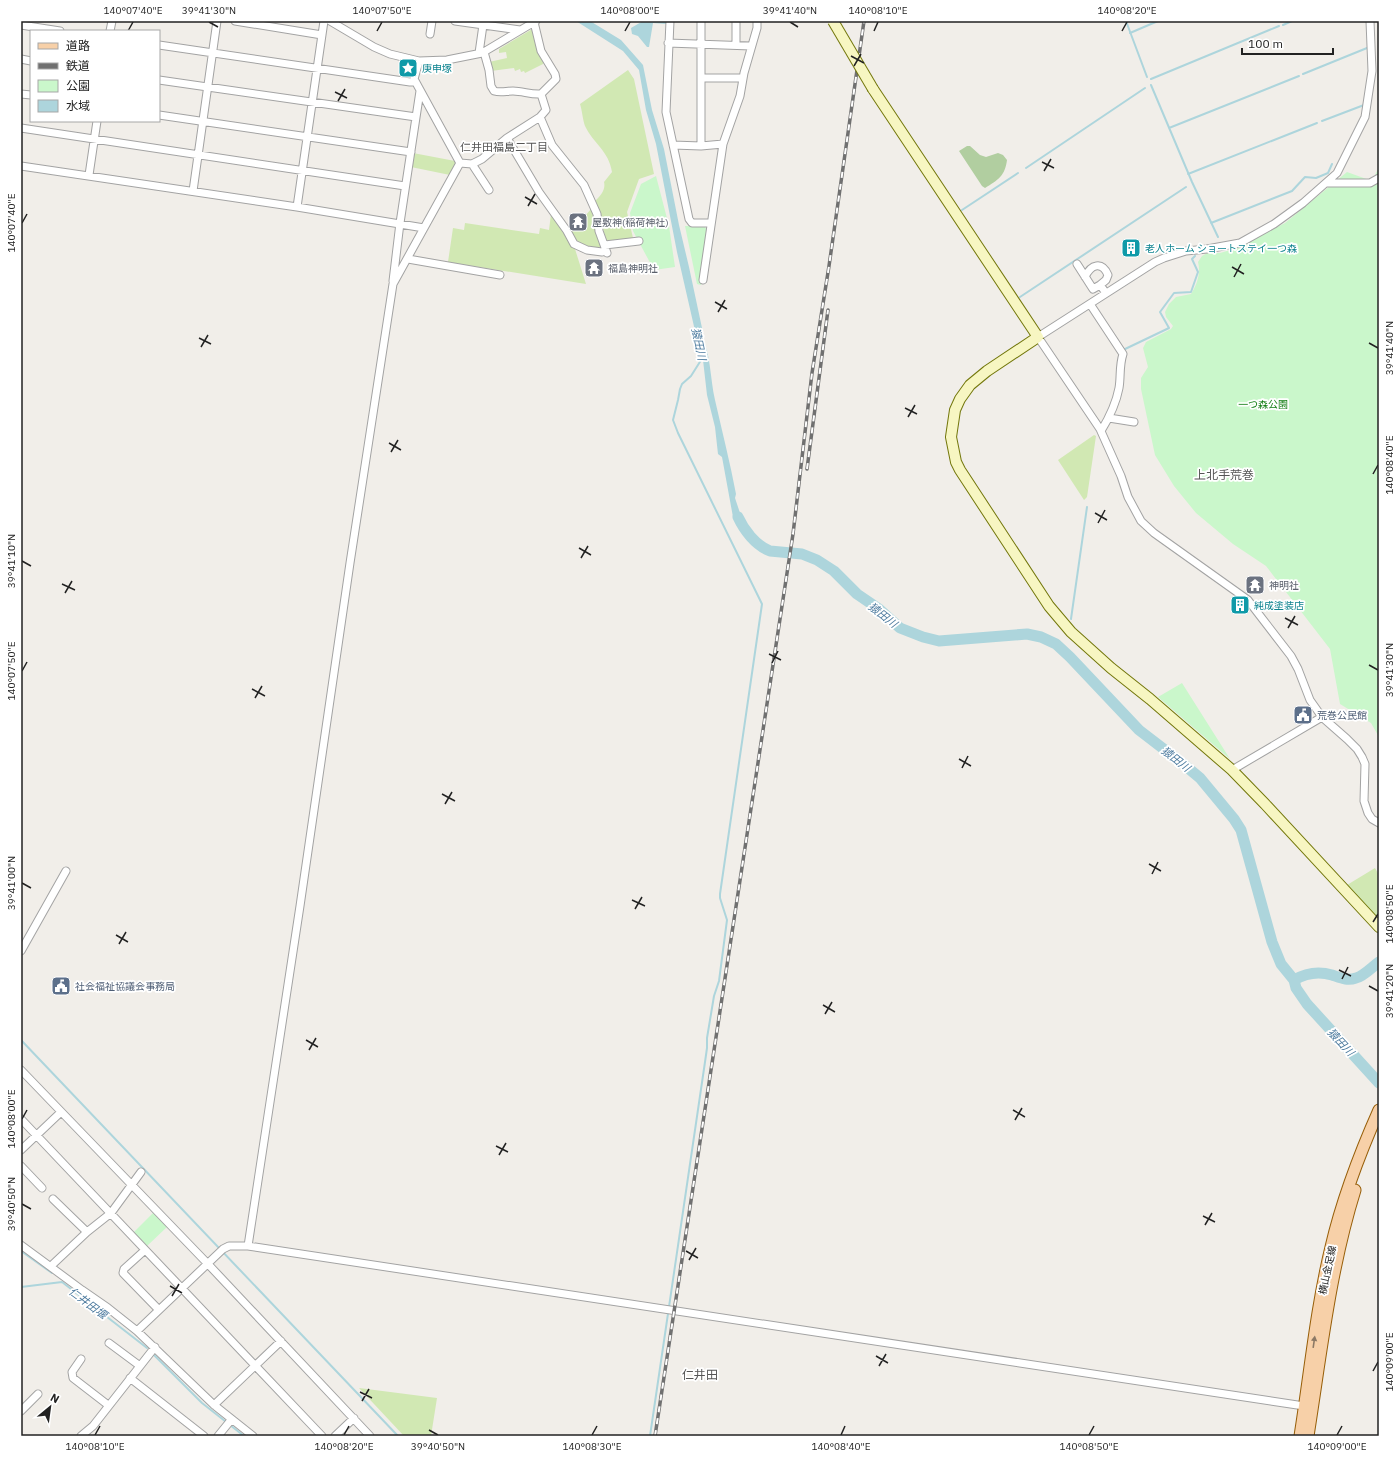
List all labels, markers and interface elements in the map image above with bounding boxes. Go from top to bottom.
text: 140°07'40"E [103,4,163,17]
text: 39°41'30"N [182,4,236,17]
text: 140°07'50"E [352,4,412,17]
text: 140°08'00"E [600,4,660,17]
text: 39°41'40"N [763,4,817,17]
text: 140°08'10"E [848,4,908,17]
text: 140°08'20"E [1097,4,1157,17]
legend [30,30,160,122]
scale bar [1242,30,1333,56]
text: 100 m [1248,36,1283,51]
text: 道路 [66,38,90,53]
place icon: 庚申塚 [397,57,419,79]
text: 鉄道 [66,58,90,73]
place label: 庚申塚 [422,62,452,75]
text: 公園 [66,78,90,93]
text: 水域 [66,98,90,113]
district label: 仁井田福島二丁目 [460,140,548,154]
text: 140°07'40"E [5,193,18,253]
temple icon: 屋敷神(稲荷神社) [567,211,589,233]
place label: 屋敷神(稲荷神社) [592,216,669,229]
building icon: 老人ホーム ショートステイ一つ森 [1120,237,1142,259]
place label: 老人ホーム ショートステイ一つ森 [1145,242,1297,255]
temple icon: 福島神明社 [583,257,605,279]
place label: 福島神明社 [608,262,658,275]
text: 39°41'40"N [1383,321,1396,375]
water label: 猿田川 [689,326,709,363]
park label: 一つ森公園 [1238,398,1288,411]
text: 140°08'40"E [1383,435,1396,495]
district label: 上北手荒巻 [1194,467,1254,482]
text: 39°41'10"N [5,534,18,588]
temple icon: 神明社 [1244,574,1266,596]
place label: 神明社 [1269,579,1299,592]
building icon: 純成塗装店 [1229,594,1251,616]
water label: 猿田川 [866,599,901,631]
place label: 純成塗装店 [1254,599,1304,612]
text: 140°07'50"E [5,641,18,701]
text: 39°41'30"N [1383,643,1396,697]
public building icon: 荒巻公民館 [1292,704,1314,726]
place label: 荒巻公民館 [1317,709,1367,722]
water label: 猿田川 [1159,743,1194,775]
text: 39°41'00"N [5,856,18,910]
text: 140°08'50"E [1383,884,1396,944]
text: 39°41'20"N [1383,964,1396,1018]
public building icon: 社会福祉協議会事務局 [50,975,72,997]
place label: 社会福祉協議会事務局 [75,980,175,993]
water label: 猿田川 [1325,1025,1358,1060]
text: 140°08'00"E [5,1089,18,1149]
text: 39°40'50"N [5,1177,18,1231]
street label: 横山金足線 [1316,1244,1339,1296]
water label: 仁井田堰 [66,1284,111,1323]
text: 140°09'00"E [1383,1332,1396,1392]
one-way arrow [1311,1336,1317,1348]
district label: 仁井田 [682,1367,718,1382]
north arrow [30,1387,70,1427]
text: N [48,1390,62,1406]
text: 140°08'10"E [65,1440,125,1453]
text: 140°08'20"E [314,1440,374,1453]
text: 39°40'50"N [411,1440,465,1453]
text: 140°08'30"E [562,1440,622,1453]
text: 140°08'40"E [811,1440,871,1453]
text: 140°08'50"E [1059,1440,1119,1453]
text: 140°09'00"E [1307,1440,1367,1453]

